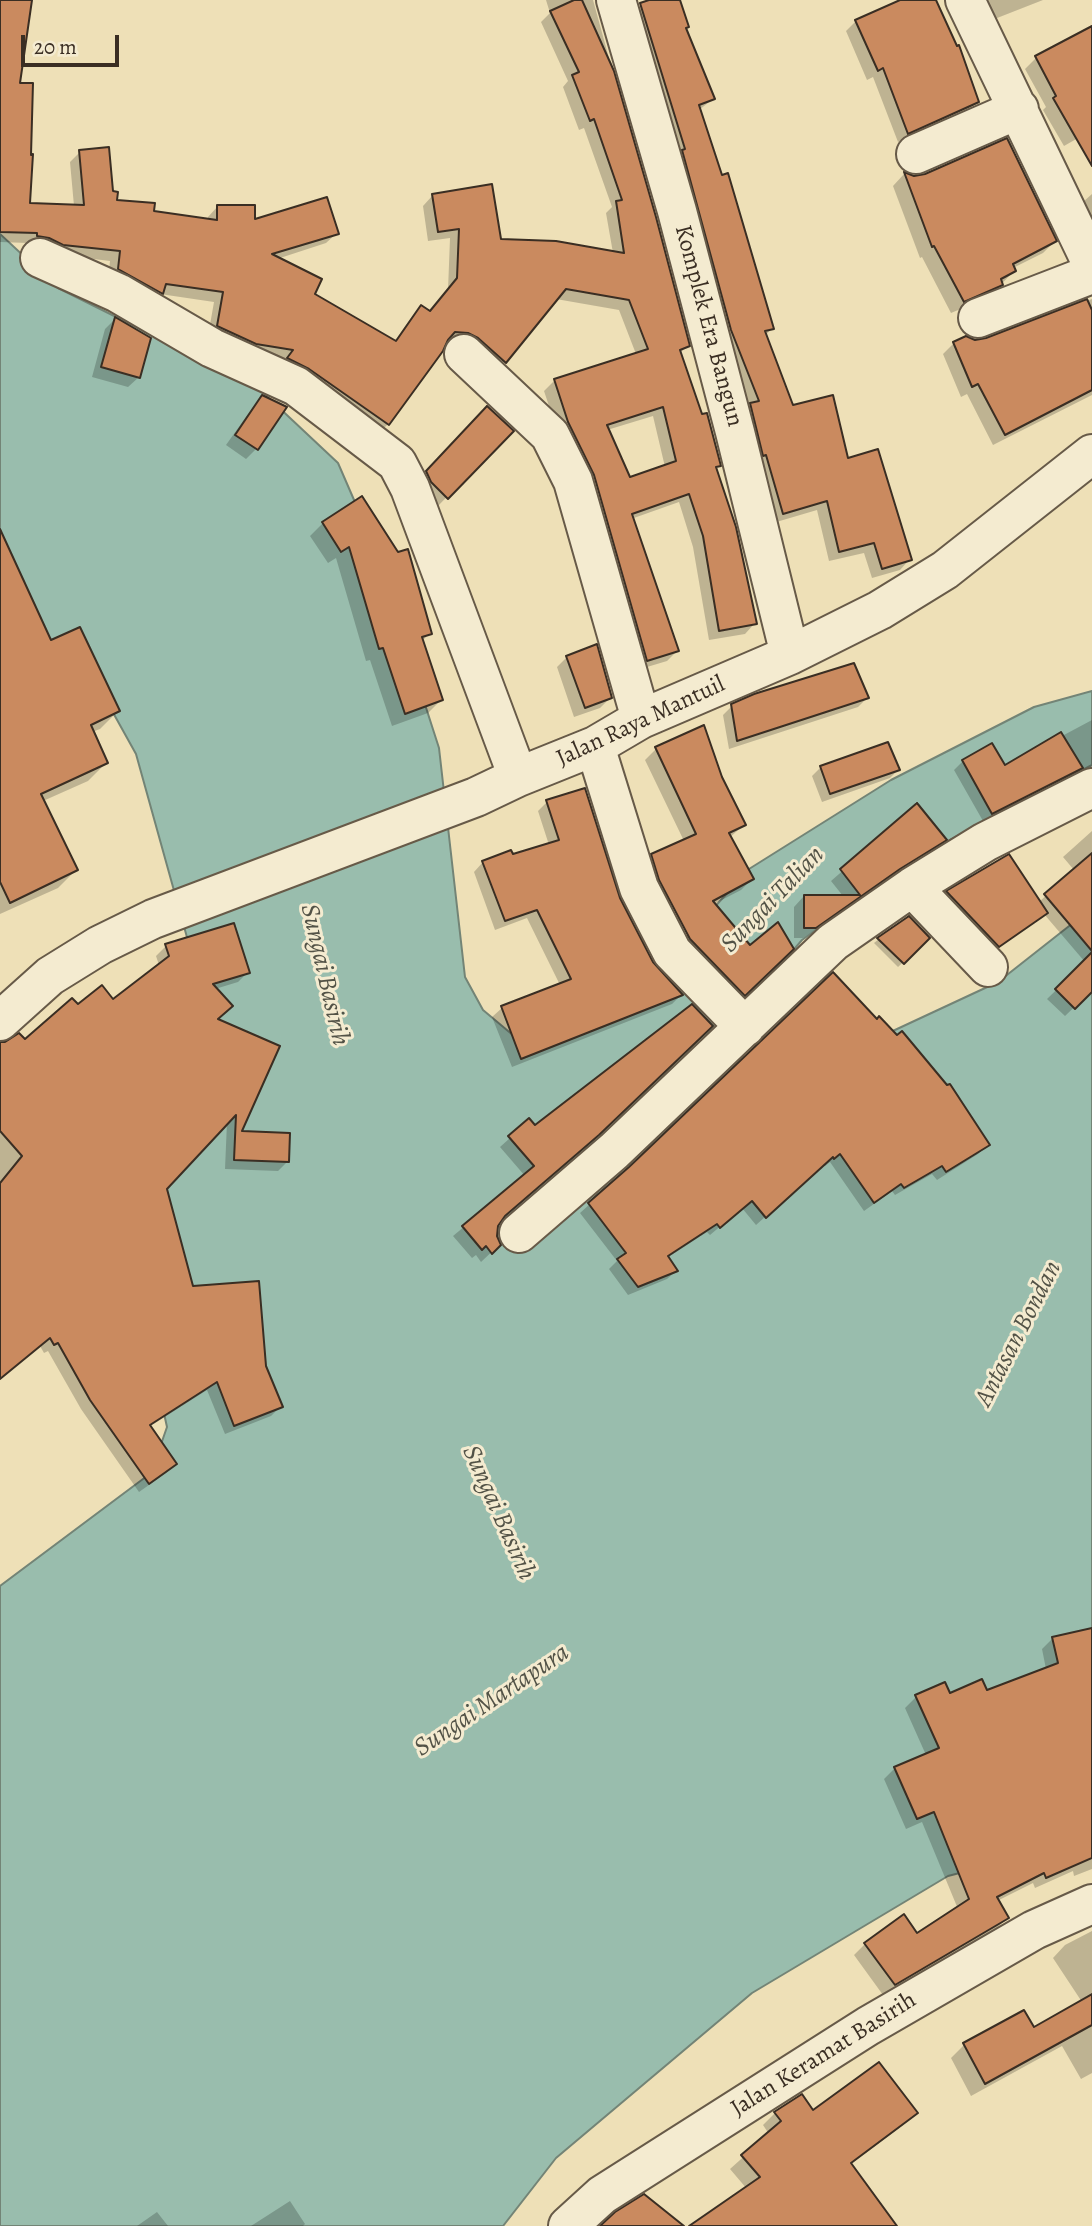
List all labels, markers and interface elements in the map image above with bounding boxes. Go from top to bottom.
scale bar [24,21,122,65]
text: 20 m [34,33,77,61]
street label: Komplek Era Bangun [667,222,749,430]
street label: Jalan Raya Mantuil [552,670,730,774]
water label: Sungai Talian [715,840,831,960]
water label: Sungai Basirih [293,901,355,1049]
water label: Antasan Bondan [969,1256,1069,1412]
water label: Sungai Basirih [454,1441,542,1585]
water label: Sungai Martapura [409,1638,575,1764]
street label: Jalan Keramat Basirih [726,1986,922,2124]

